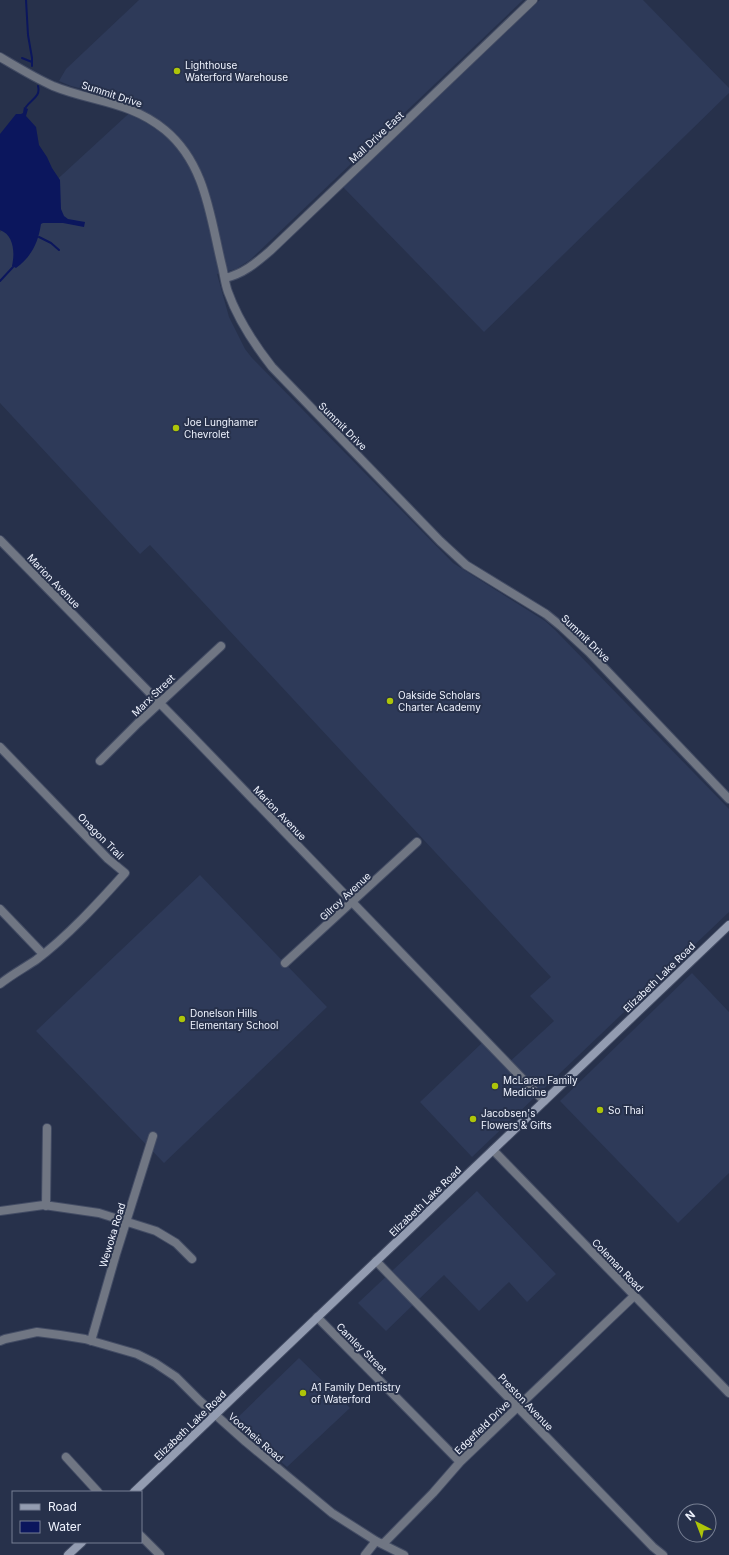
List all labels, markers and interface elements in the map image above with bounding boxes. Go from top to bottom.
place label: Lighthouse Waterford Warehouse [185,59,288,83]
marker: Lighthouse Waterford Warehouse [172,66,182,76]
street label: Summit Drive [80,79,144,110]
street label: Mall Drive East [346,108,406,165]
street label: Summit Drive [316,399,370,453]
place label: Joe Lunghamer Chevrolet [184,416,258,440]
marker: Joe Lunghamer Chevrolet [171,423,181,433]
street label: Marion Avenue [25,551,83,611]
street label: Summit Drive [559,612,613,664]
street label: Marx Street [129,671,177,718]
place label: Oakside Scholars Charter Academy [398,689,481,713]
marker: Oakside Scholars Charter Academy [385,696,395,706]
street label: Marion Avenue [251,783,309,843]
street label: Onagon Trail [75,810,127,862]
street label: Gilroy Avenue [317,869,373,923]
street label: Elizabeth Lake Road [621,940,697,1014]
place label: Donelson Hills Elementary School [190,1007,279,1031]
marker: Donelson Hills Elementary School [177,1014,187,1024]
place label: McLaren Family Medicine [503,1074,578,1098]
marker: McLaren Family Medicine [490,1081,500,1091]
place label: So Thai [608,1104,644,1116]
marker: So Thai [595,1105,605,1115]
place label: Jacobsen's Flowers & Gifts [481,1107,552,1131]
marker: Jacobsen's Flowers & Gifts [468,1114,478,1124]
street label: Elizabeth Lake Road [387,1164,463,1238]
street label: Wewoka Road [96,1201,128,1269]
street label: Coleman Road [590,1236,646,1294]
street label: Camley Street [334,1320,390,1376]
street label: Preston Avenue [496,1371,556,1433]
place label: A1 Family Dentistry of Waterford [311,1381,401,1405]
street label: Elizabeth Lake Road [152,1388,228,1462]
marker: A1 Family Dentistry of Waterford [298,1388,308,1398]
street label: Edgefield Drive [452,1397,512,1456]
street label: Voorheis Road [226,1410,286,1464]
legend [12,1491,142,1543]
text: Road [48,1499,77,1514]
north arrow [677,1503,717,1543]
text: N [683,1508,698,1524]
text: Water [48,1519,82,1534]

